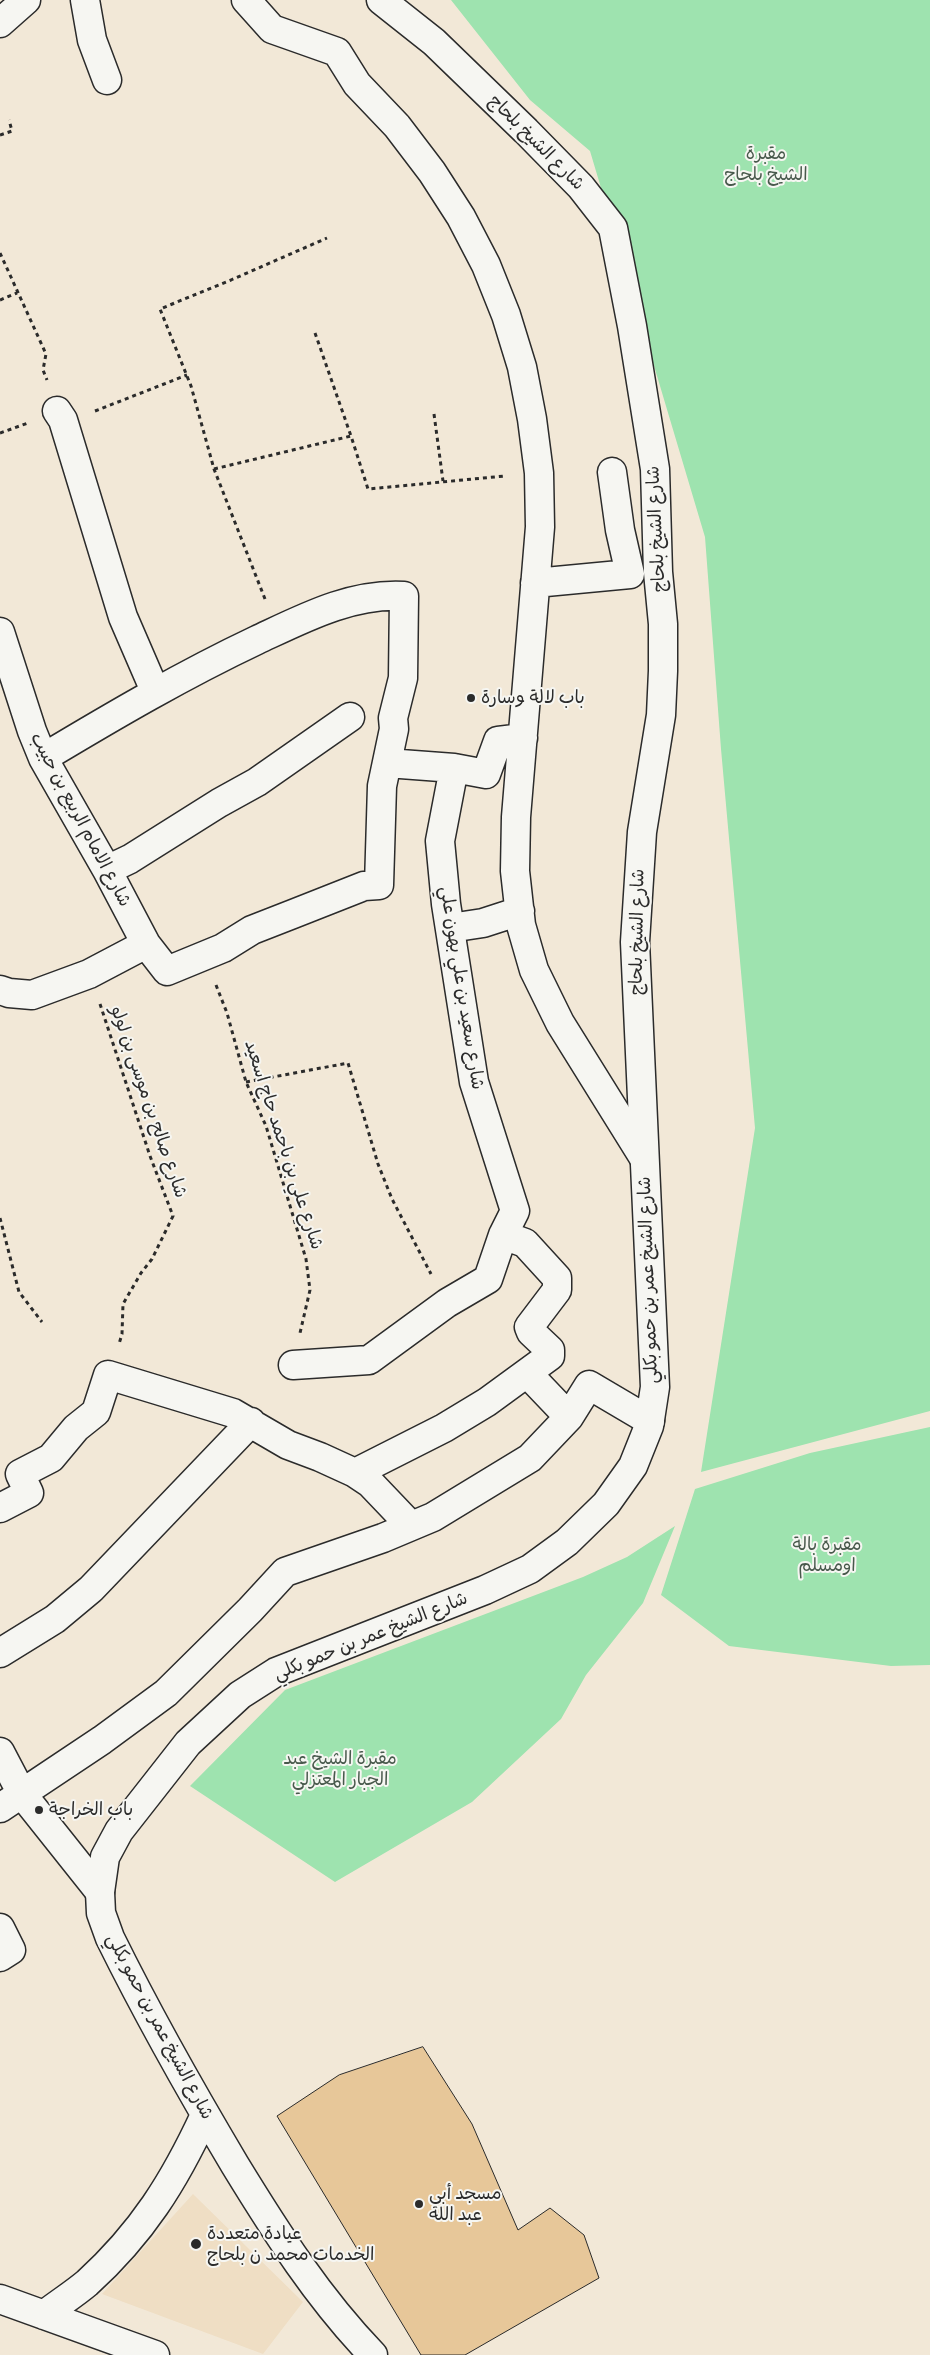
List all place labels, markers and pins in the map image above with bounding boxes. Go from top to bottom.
place label: باب لالة وسارة [481,687,585,709]
marker: باب لالة وسارة [465,692,477,704]
place label: باب الخراجة [49,1799,133,1821]
marker: باب الخراجة [33,1804,45,1816]
place label: مسجد أبي عبد الله [429,2183,501,2226]
marker: مسجد أبي عبد الله [413,2198,425,2210]
place label: عيادة متعددة الخدمات محمد ن بلحاج [207,2223,375,2266]
marker: عيادة متعددة الخدمات محمد ن بلحاج [189,2237,203,2251]

